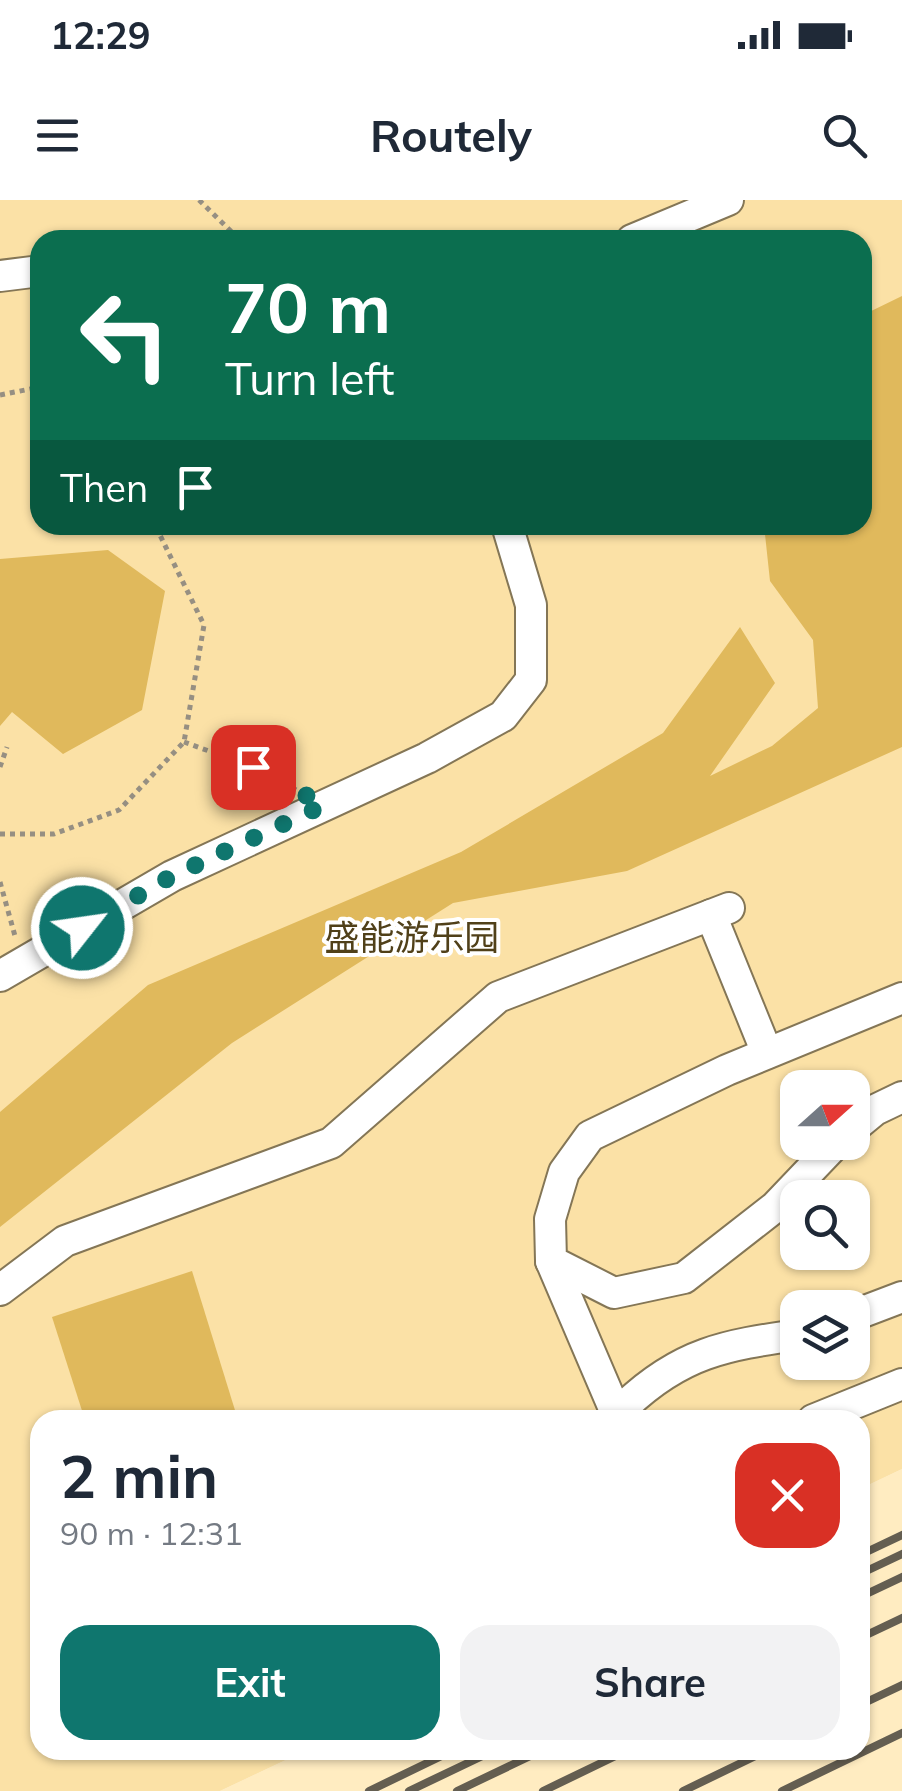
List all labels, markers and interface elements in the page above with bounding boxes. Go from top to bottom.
text: 12:29 [50,11,151,59]
text: Routely [370,107,532,163]
icon: menu [30,108,85,163]
icon: search [817,108,872,163]
text: 70 m [225,263,391,351]
icon: left [60,270,190,400]
text: Turn left [225,350,394,406]
icon: arrive [168,460,223,515]
text: Then [60,464,148,512]
pin [211,725,296,810]
icon: arrive [226,740,281,795]
position arrow [30,876,134,980]
park label: 盛能游乐园 [324,915,500,959]
north arrow [780,1070,870,1160]
map controls [780,1070,870,1380]
button: search [780,1180,870,1270]
button: layers [780,1290,870,1380]
text: 2 min [60,1438,218,1513]
button: close [735,1443,840,1548]
text: 90 m · 12:31 [60,1513,243,1553]
button: Exit [60,1625,440,1740]
button: Share [460,1625,840,1740]

